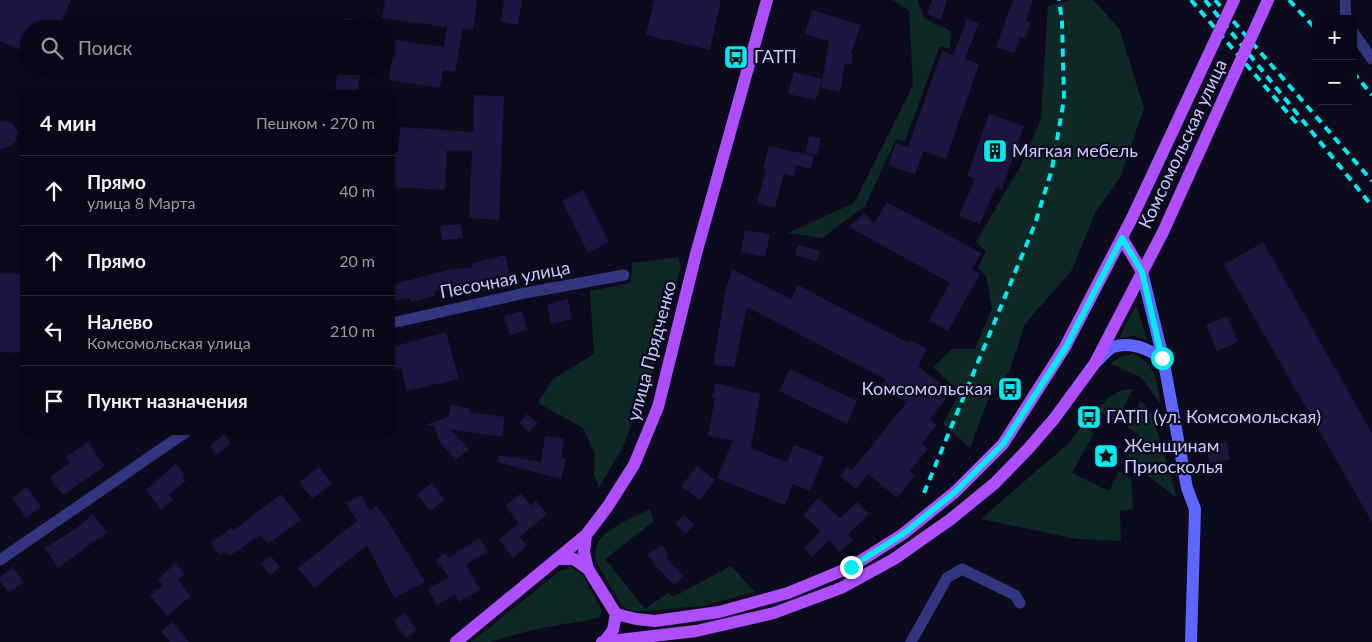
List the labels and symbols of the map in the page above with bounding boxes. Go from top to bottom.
bus stop icon: ГАТП [723,44,749,70]
place label: ГАТП [754,45,797,67]
street label: Комсомольская улица [1133,55,1231,232]
building icon: Мягкая мебель [982,138,1008,164]
place label: Мягкая мебель [1012,139,1138,161]
street label: Песочная улица [438,256,572,302]
street label: улица Прядченко [622,278,680,423]
route start [1151,347,1174,370]
bus stop icon: Комсомольская [997,376,1023,402]
place label: Комсомольская [862,377,992,399]
bus stop icon: ГАТП (ул. Комсомольская) [1076,404,1102,430]
place label: ГАТП (ул. Комсомольская) [1106,405,1321,427]
place label: Женщинам Приосколья [1124,434,1223,477]
place icon: Женщинам Приосколья [1093,443,1119,469]
route end [840,556,863,579]

